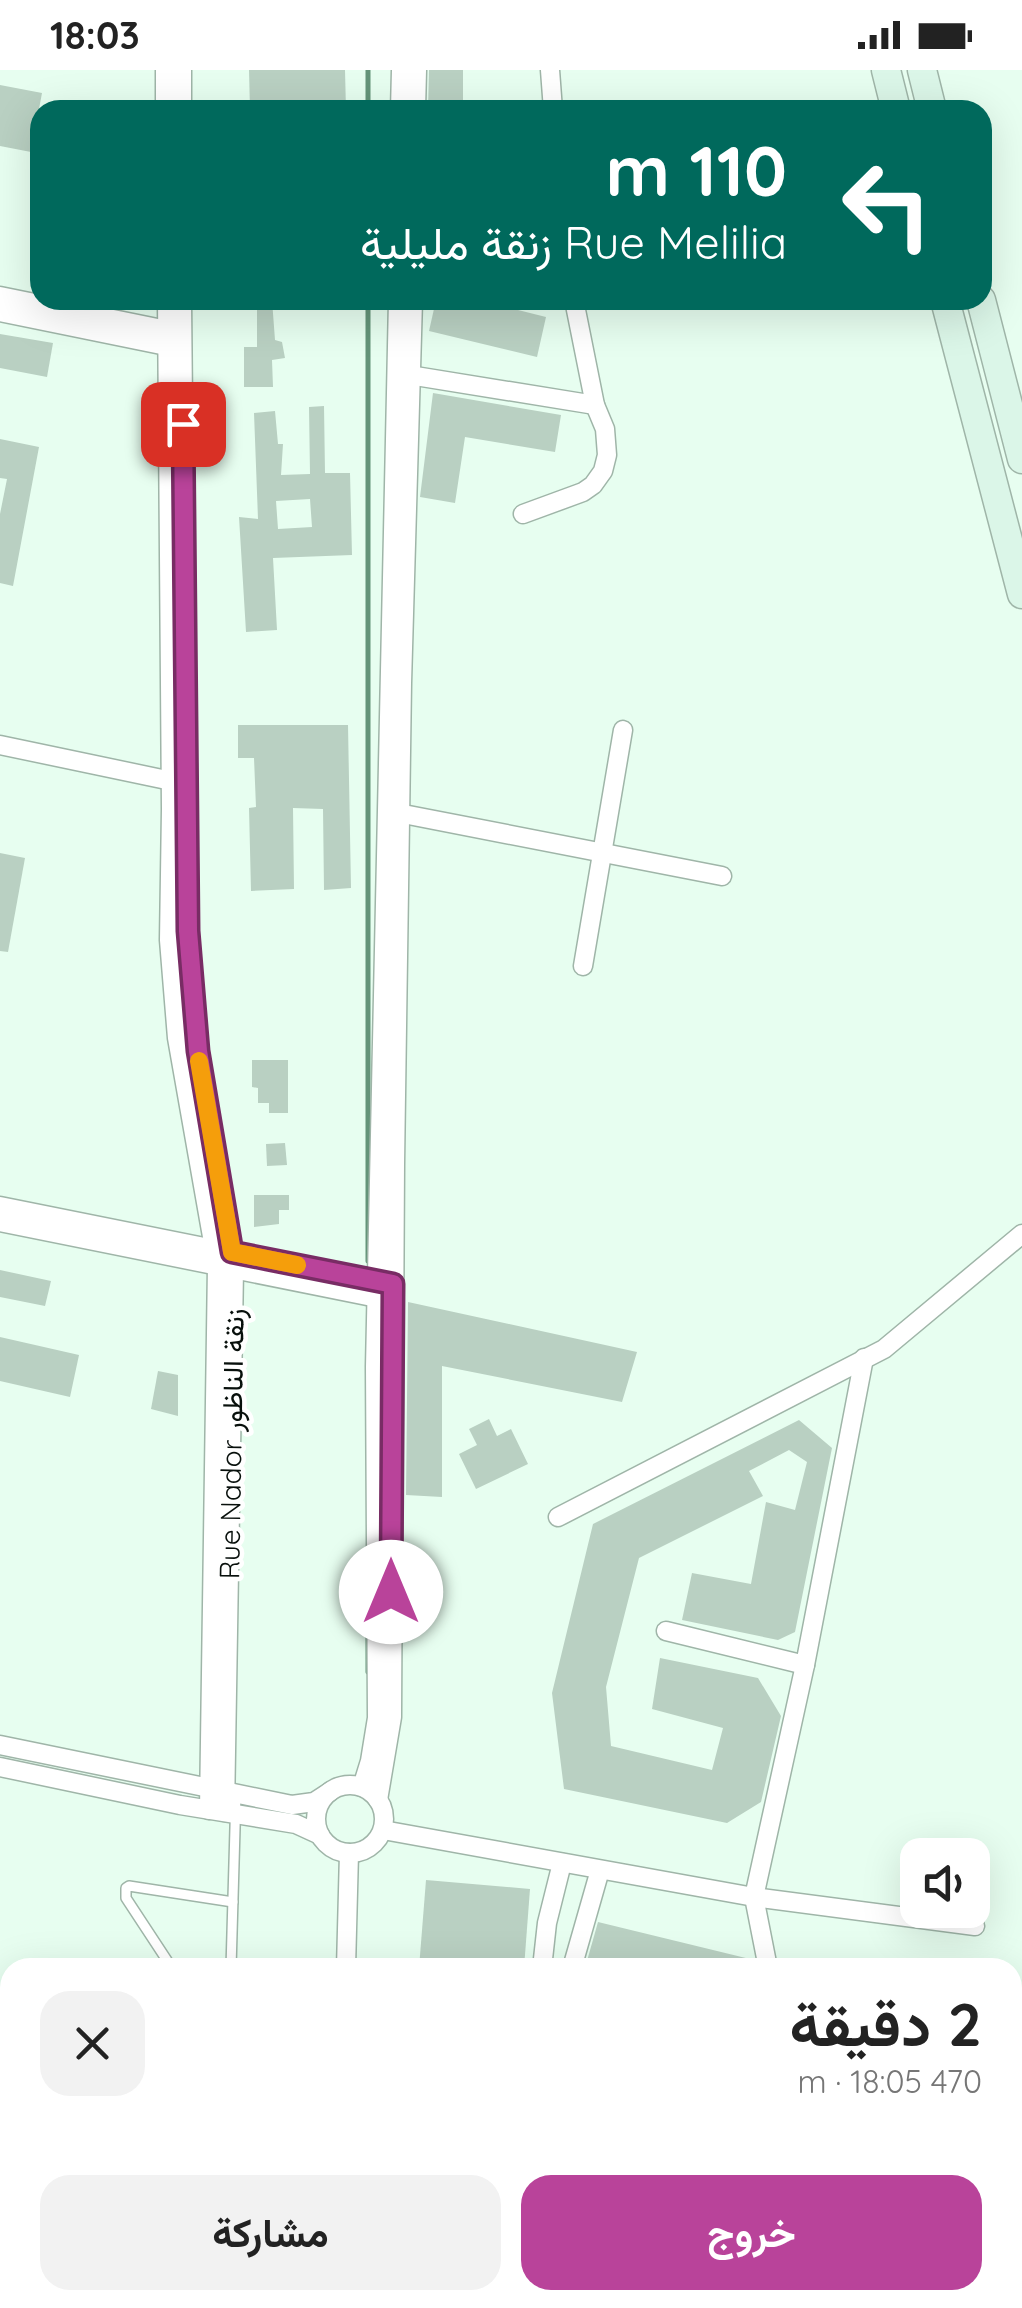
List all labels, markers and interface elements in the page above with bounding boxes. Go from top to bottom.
text: 18:03 [50,11,140,59]
text: 110 m [605,126,787,214]
icon: left [822,140,952,270]
text: Rue Melilia زنقة مليلية [360,214,787,270]
pin [141,382,226,467]
icon: arrive [156,397,211,452]
street label: Rue Nador زنقة الناظور [211,1308,252,1580]
position arrow [339,1540,443,1644]
map controls [900,1838,990,1928]
button: sound [900,1838,990,1928]
text: 2 دقيقة [790,1986,982,2061]
button: close [40,1991,145,2096]
text: 470 m · 18:05 [797,2061,982,2101]
button: مشاركة [40,2175,501,2290]
button: خروج [521,2175,982,2290]

